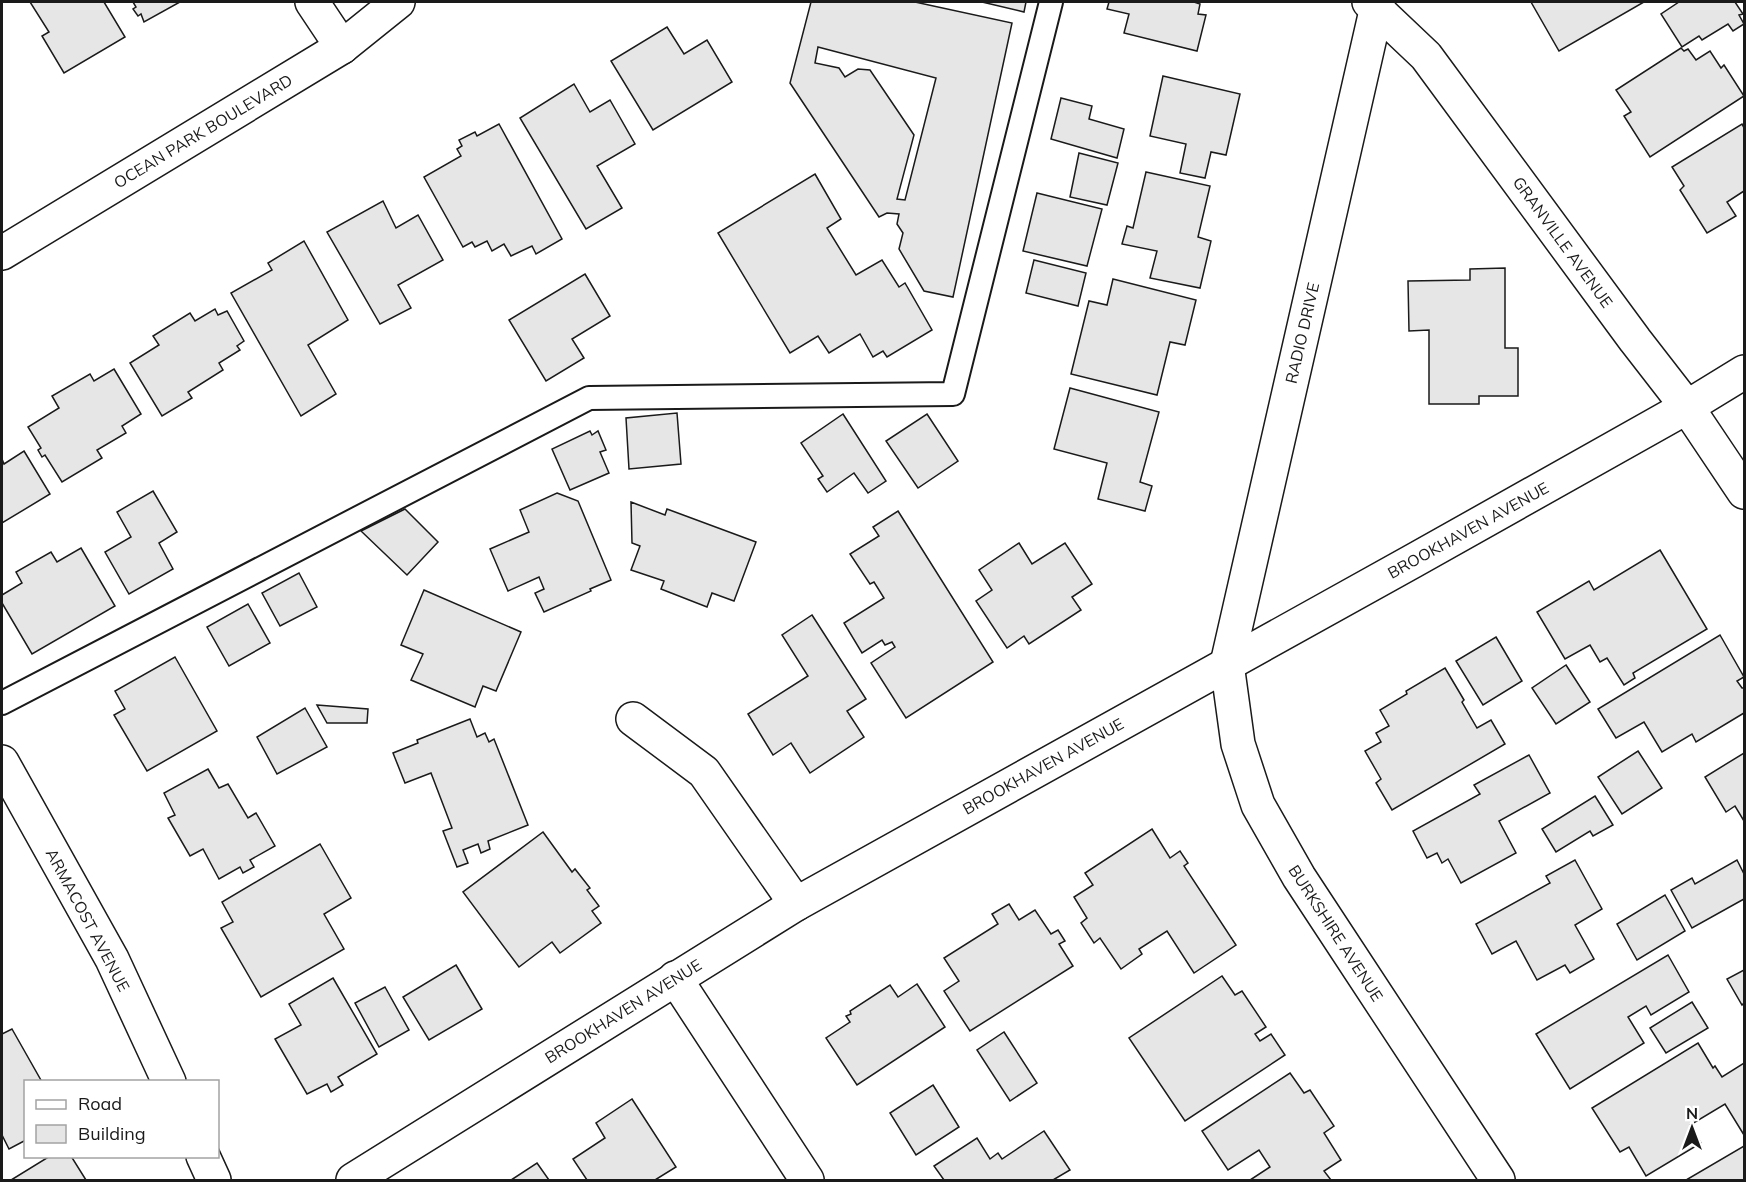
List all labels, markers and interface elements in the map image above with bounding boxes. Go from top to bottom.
street label: OCEAN PARK BOULEVARD [110,70,296,192]
street label: GRANVILLE AVENUE [1509,173,1617,311]
street label: RADIO DRIVE [1281,281,1323,385]
street label: BROOKHAVEN AVENUE [1384,477,1552,583]
street label: BROOKHAVEN AVENUE [959,713,1127,819]
street label: ARMACOST AVENUE [42,845,134,995]
street label: BURKSHIRE AVENUE [1284,861,1388,1005]
street label: BROOKHAVEN AVENUE [541,955,705,1067]
legend [24,1080,219,1158]
text: Road [78,1092,122,1115]
north arrow [1662,1098,1722,1158]
text: N [1686,1103,1698,1123]
text: Building [78,1122,146,1145]

